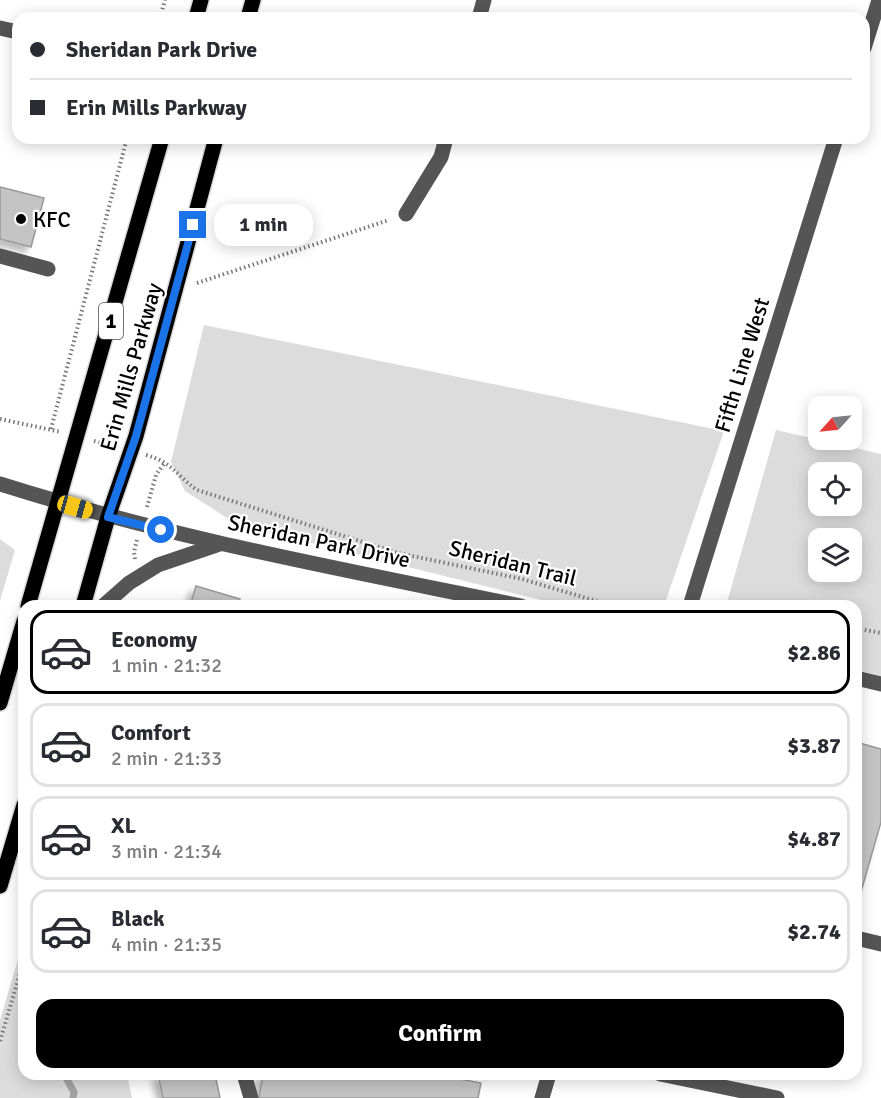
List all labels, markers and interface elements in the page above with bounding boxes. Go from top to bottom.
text: Sheridan Park Drive [66,36,257,63]
text: Erin Mills Parkway [66,94,247,121]
callout: 1 min [214,204,313,246]
place label: KFC [33,206,71,233]
route end [179,211,206,238]
marker: KFC [14,212,28,226]
text: 1 min [239,212,288,237]
street label: Erin Mills Parkway [94,279,168,454]
street label: Fifth Line West [709,294,775,436]
road number: 1 [99,303,123,339]
north arrow [808,396,862,450]
map controls [808,396,862,582]
button: locate [808,462,862,516]
car [55,493,95,521]
street label: Sheridan Park Drive [225,508,413,574]
route start [147,516,174,543]
button: layers [808,528,862,582]
street label: Sheridan Trail [446,534,580,592]
icon: car [39,625,93,679]
text: Economy [111,626,197,653]
text: $2.86 [787,639,841,666]
text: 1 min · 21:32 [111,653,222,678]
icon: car [39,718,93,772]
text: Comfort [111,719,191,746]
text: $3.87 [787,732,841,759]
text: 2 min · 21:33 [111,746,222,771]
icon: car [39,811,93,865]
text: XL [111,812,136,839]
text: $4.87 [787,825,841,852]
text: 3 min · 21:34 [111,839,222,864]
icon: car [39,904,93,958]
text: Black [111,905,165,932]
text: $2.74 [787,918,841,945]
text: 4 min · 21:35 [111,932,222,957]
button: Confirm [36,999,844,1068]

